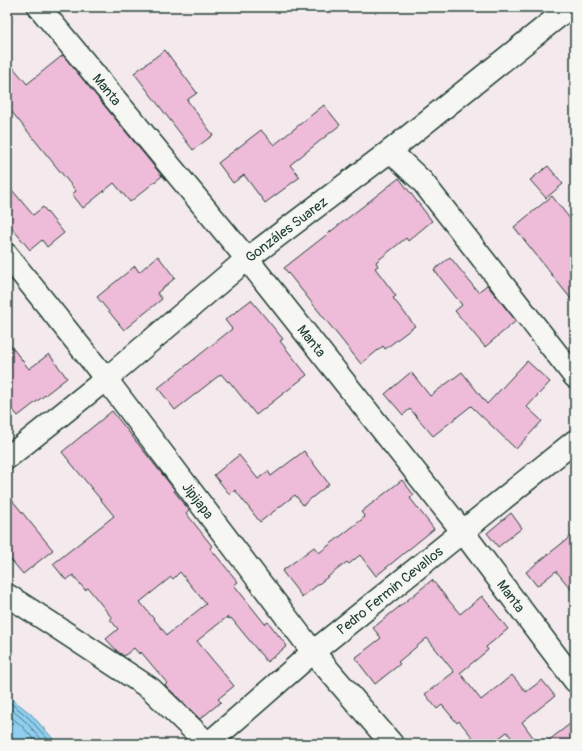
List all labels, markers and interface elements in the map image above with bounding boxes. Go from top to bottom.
street label: Manta [89,70,125,109]
street label: Gonzáles Suarez [242,193,331,266]
street label: Manta [293,322,329,361]
street label: Jipijapa [178,479,217,522]
street label: Pedro Fermin Cevallos [333,542,447,638]
street label: Manta [493,577,528,616]

